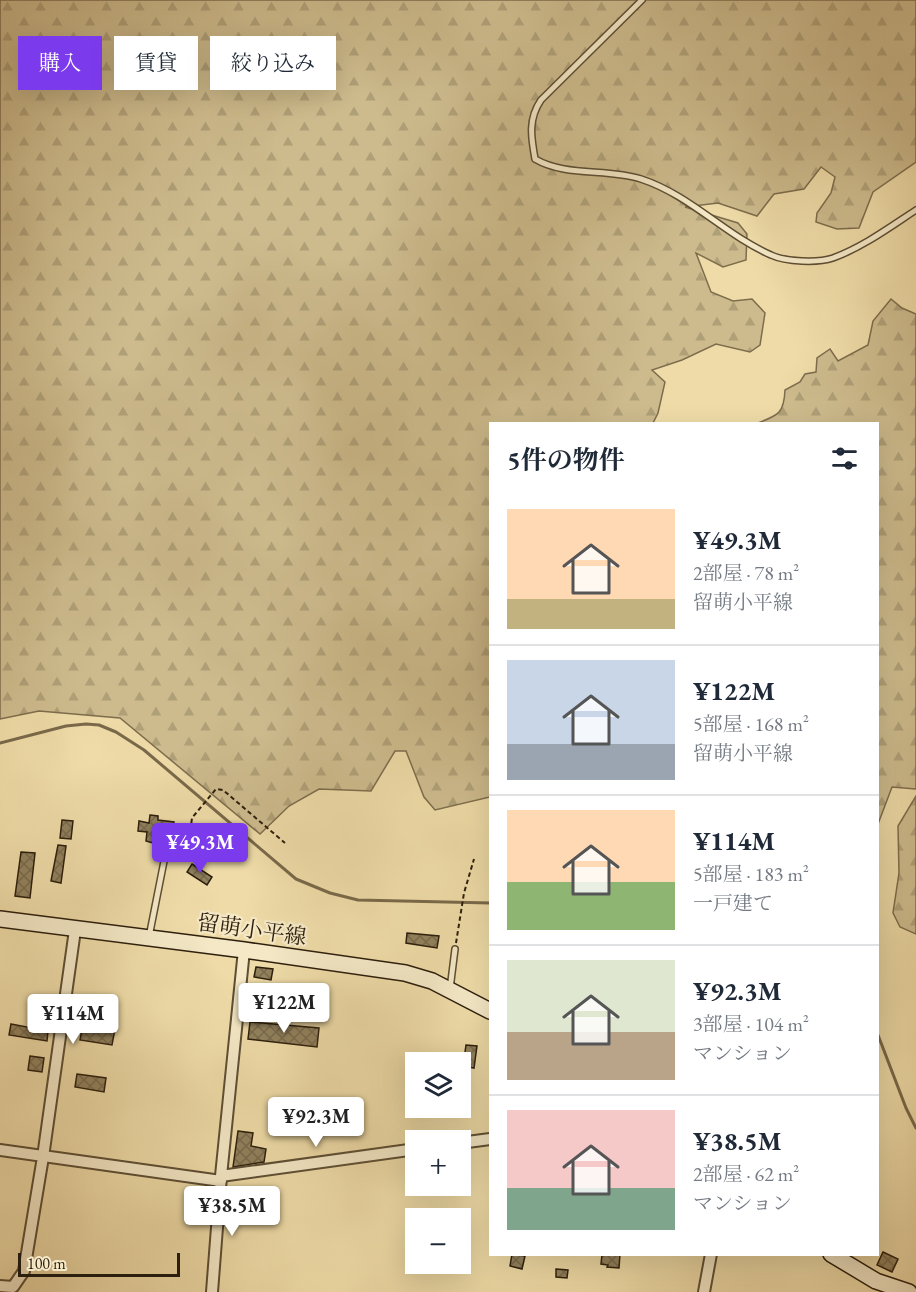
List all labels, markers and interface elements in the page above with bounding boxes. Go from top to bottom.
chip: 購入 [18,36,102,90]
chip: 賃貸 [114,36,198,90]
chip: 絞り込み [210,36,336,90]
icon: filters [828,442,861,475]
text: 5件の物件 [507,443,625,477]
text: ¥49.3M [693,523,782,557]
icon: home [555,533,627,605]
text: 2部屋 · 78 m² [693,560,799,586]
text: 留萌小平線 [693,589,793,615]
text: ¥122M [693,674,775,708]
icon: home [555,684,627,756]
text: 5部屋 · 168 m² [693,711,809,737]
text: 留萌小平線 [693,740,793,766]
pin: ¥49.3M [151,823,249,874]
text: ¥114M [693,824,775,858]
text: ¥49.3M [166,829,234,855]
icon: home [555,834,627,906]
text: 5部屋 · 183 m² [693,861,809,887]
text: 一戸建て [693,890,773,916]
street label: 留萌小平線 [195,907,308,952]
text: ¥92.3M [693,974,782,1008]
pin: ¥122M [242,983,326,1034]
icon: home [555,984,627,1056]
text: ¥122M [252,989,316,1015]
pin: ¥114M [31,994,115,1045]
text: ¥114M [41,1000,105,1026]
text: 3部屋 · 104 m² [693,1011,809,1037]
text: マンション [693,1040,792,1066]
map controls [405,1052,471,1274]
button: layers [405,1052,471,1118]
pin: ¥92.3M [267,1097,365,1148]
text: ¥92.3M [282,1103,350,1129]
text: ¥38.5M [693,1124,782,1158]
button: + [405,1130,471,1196]
icon: home [555,1134,627,1206]
text: 2部屋 · 62 m² [693,1161,799,1187]
pin: ¥38.5M [183,1186,281,1237]
text: マンション [693,1190,792,1216]
text: ¥38.5M [198,1192,266,1218]
button: − [405,1208,471,1274]
scale bar [18,1250,180,1278]
text: 100 m [27,1253,66,1274]

